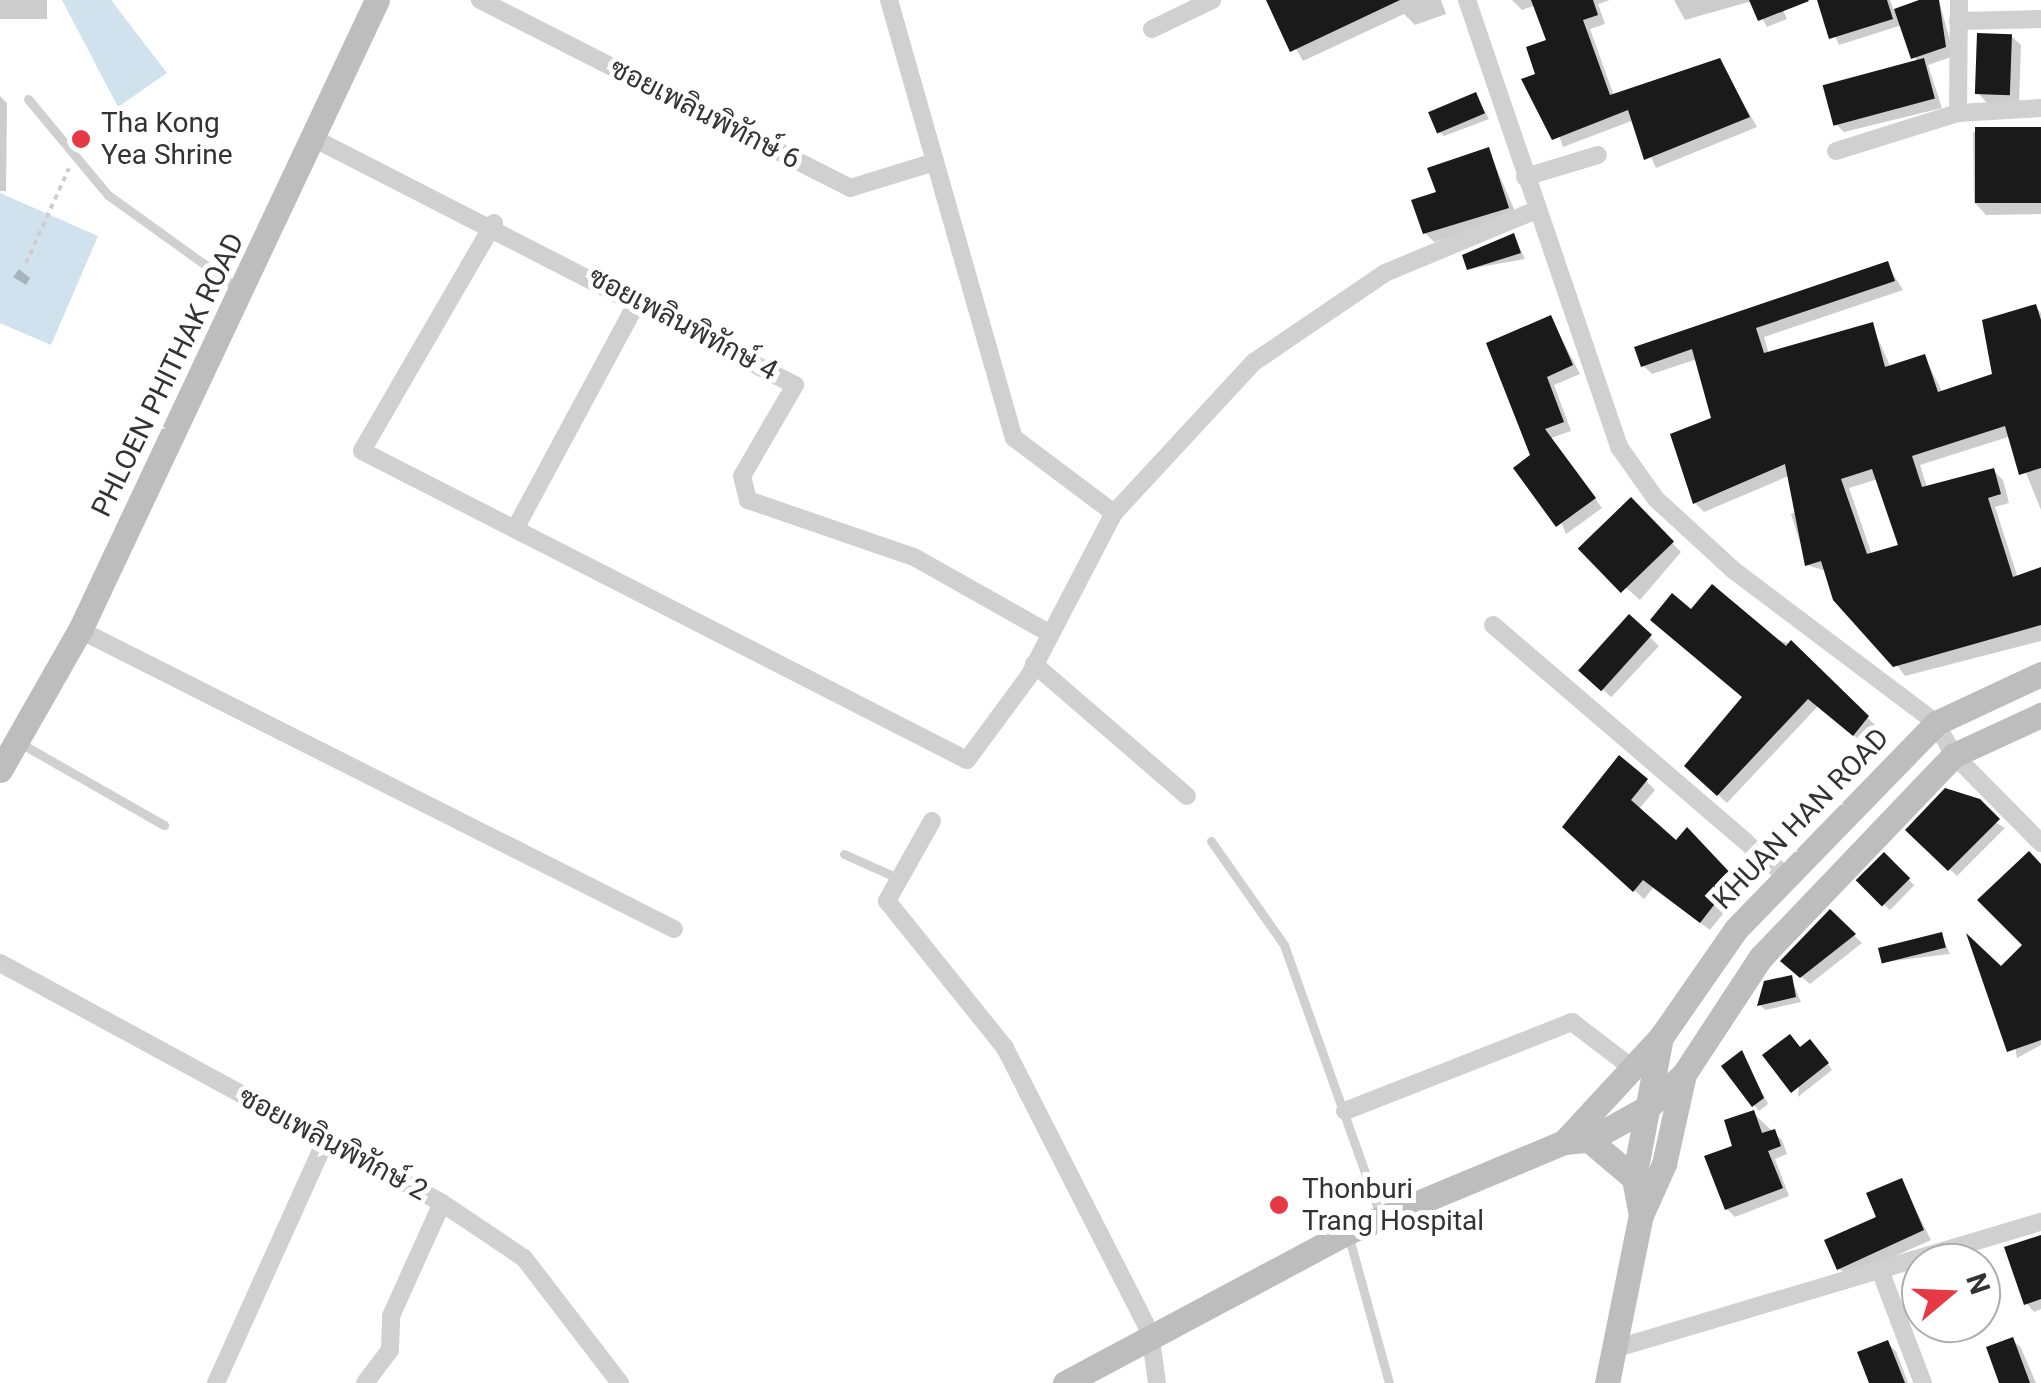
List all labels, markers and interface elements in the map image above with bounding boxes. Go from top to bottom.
street label: ซอยเพลินพิทักษ์ 6 [604,52,806,176]
place label: Tha Kong Yea Shrine [101,106,233,172]
marker: Tha Kong Yea Shrine [70,128,92,150]
street label: PHLOEN PHITHAK ROAD [85,228,251,522]
street label: ซอยเพลินพิทักษ์ 4 [583,260,783,388]
street label: KHUAN HAN ROAD [1706,721,1896,917]
street label: ซอยเพลินพิทักษ์ 2 [233,1080,433,1208]
place label: Thonburi Trang Hospital [1302,1172,1484,1238]
marker: Thonburi Trang Hospital [1266,1192,1292,1218]
north arrow [1901,1243,2001,1343]
text: N [1959,1269,1997,1298]

